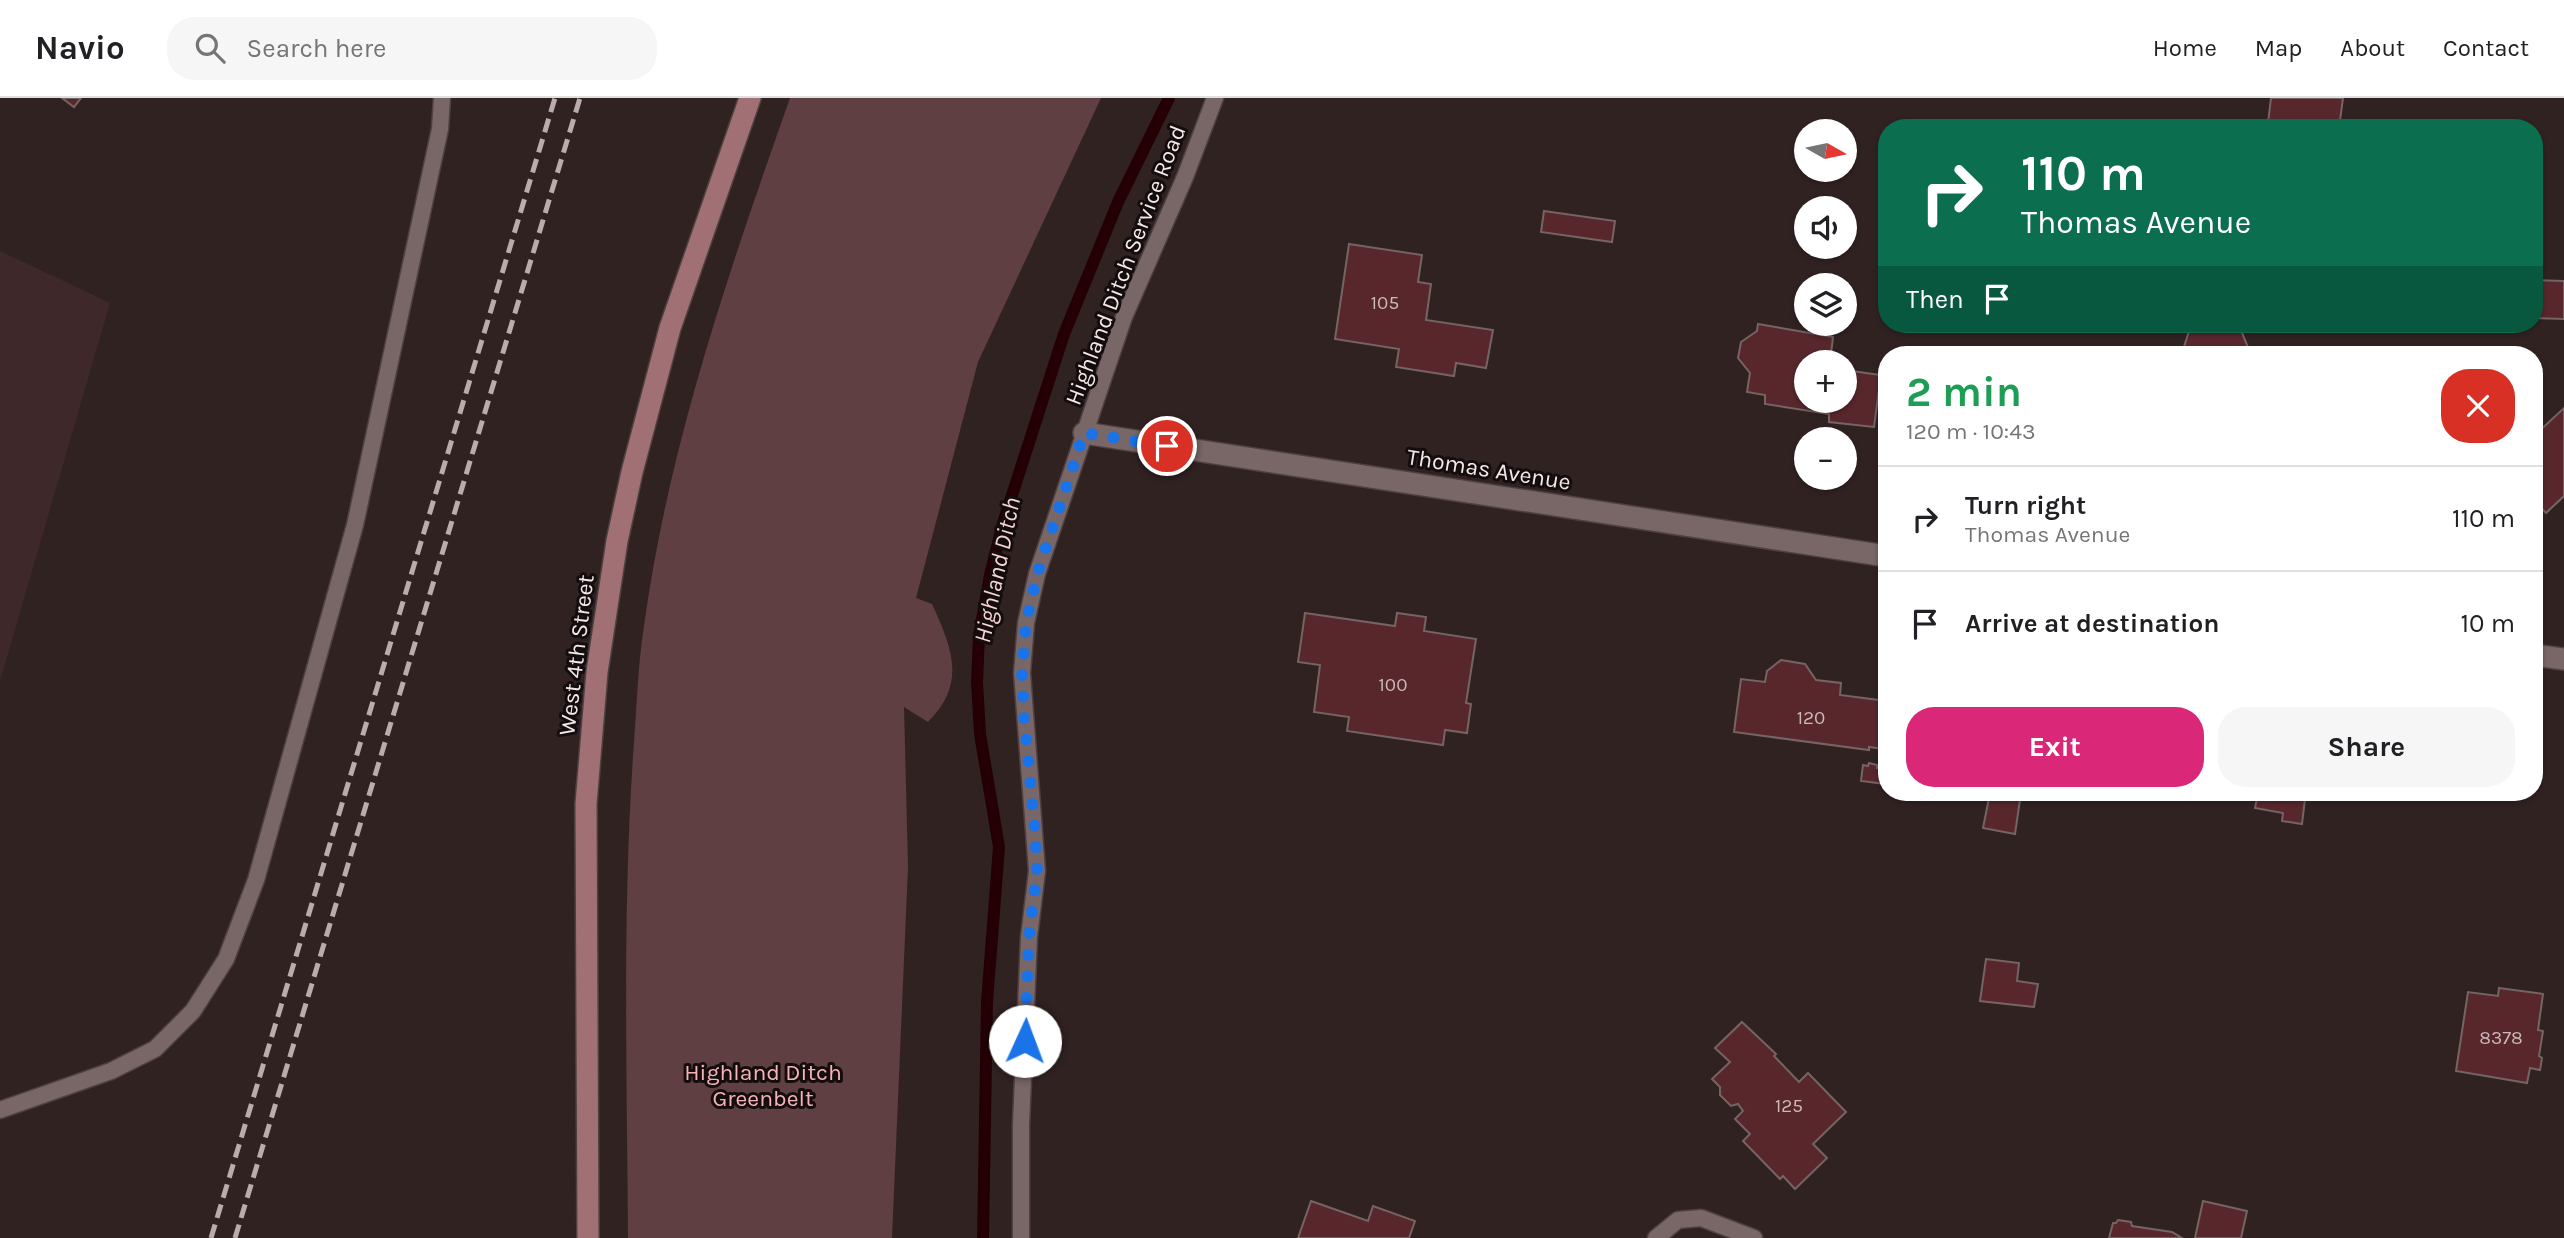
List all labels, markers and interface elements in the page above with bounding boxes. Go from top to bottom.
search box [167,17,657,80]
text: Navio [35,29,125,67]
icon: search [191,29,229,67]
text: Search here [247,33,386,64]
text: Home [2153,34,2217,62]
text: Map [2255,34,2302,62]
text: About [2340,34,2405,62]
text: Contact [2443,34,2529,62]
north arrow [1794,119,1857,182]
map controls [1794,119,1857,490]
street label: Highland Ditch Service Road [1060,121,1191,409]
text: 110 m [2021,145,2146,202]
icon: right [1906,147,1997,238]
button: sound [1794,196,1857,259]
text: Thomas Avenue [2021,204,2251,241]
button: layers [1794,273,1857,336]
icon: arrive [1978,280,2016,318]
text: Then [1906,284,1964,315]
house number: 105 [1371,292,1399,314]
button: + [1794,350,1857,413]
text: 2 min [1906,367,2022,417]
button: close [2441,369,2515,443]
pin [1137,416,1197,476]
text: 120 m · 10:43 [1906,418,2036,445]
icon: arrive [1148,427,1186,465]
button: − [1794,427,1857,490]
street label: Thomas Avenue [1405,443,1573,496]
text: Turn right [1965,490,2086,521]
water label: Highland Ditch [968,495,1026,645]
icon: right [1906,500,1944,538]
text: 110 m [2452,503,2515,534]
text: Thomas Avenue [1965,521,2130,548]
street label: West 4th Street [553,573,600,737]
icon: arrive [1906,605,1944,643]
text: Arrive at destination [1965,608,2219,639]
text: 10 m [2460,608,2515,639]
house number: 100 [1379,674,1407,696]
house number: 120 [1797,707,1825,729]
button: Exit [1906,707,2204,787]
button: Share [2218,707,2515,787]
position arrow [988,1004,1062,1078]
house number: 8378 [2479,1027,2523,1049]
park label: Highland Ditch Greenbelt [684,1059,842,1112]
house number: 125 [1775,1095,1803,1117]

